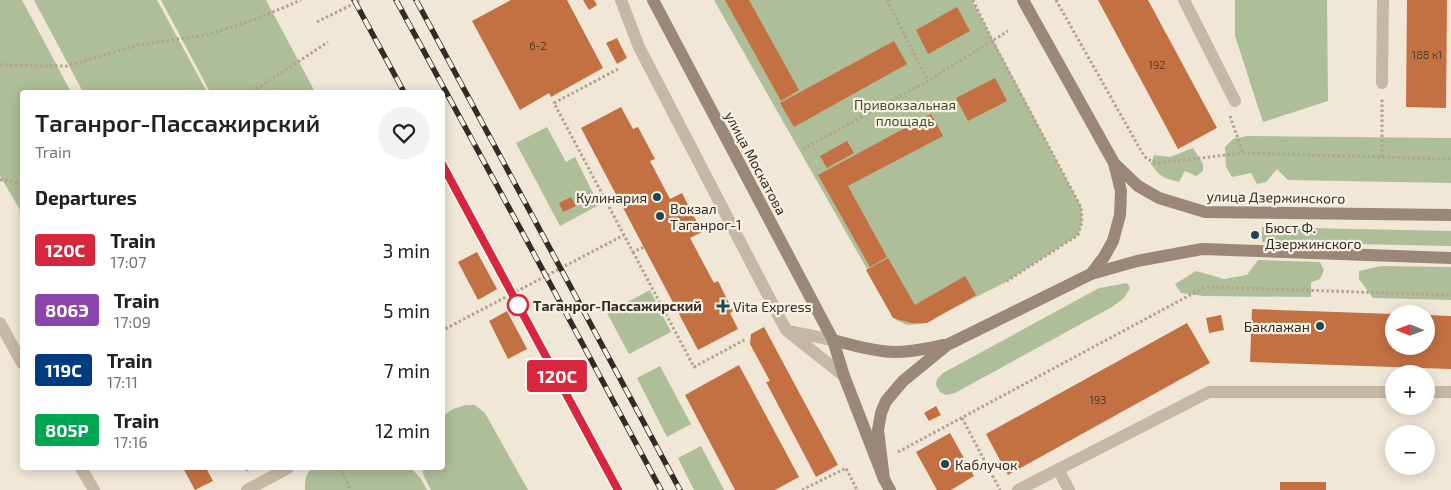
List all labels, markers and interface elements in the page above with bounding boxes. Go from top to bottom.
house number: 6-2 [529,39,547,52]
house number: 188 к1 [1412,48,1442,61]
house number: 192 [1149,58,1165,71]
park label: Привокзальная площадь [854,96,956,129]
button: heart [378,107,430,159]
text: Таганрог-Пассажирский [35,108,320,137]
street label: улица Москатова [722,108,790,218]
text: Train [35,142,71,161]
text: Departures [35,186,137,209]
street label: улица Дзержинского [1207,187,1345,207]
place label: Кулинария [576,189,647,206]
marker: Кулинария [651,191,663,203]
place label: Вокзал Таганрог-1 [670,200,742,233]
marker: Вокзал Таганрог-1 [654,210,666,222]
place label: Бюст Ф. Дзержинского [1265,219,1361,252]
text: Train [110,229,156,252]
marker: Бюст Ф. Дзержинского [1249,229,1261,241]
text: 120С [45,239,85,261]
text: 3 min [383,239,430,262]
text: 17:07 [110,252,146,271]
text: Train [114,289,159,312]
marker: Таганрог-Пассажирский [507,294,529,316]
place label: Таганрог-Пассажирский [533,297,702,314]
place label: Vita Express [733,298,812,315]
text: 806Э [45,299,89,321]
text: 5 min [383,299,430,322]
marker: Vita Express [717,300,729,312]
north arrow [1385,305,1435,355]
map controls [1385,305,1435,475]
text: 17:09 [114,312,151,331]
place label: Баклажан [1244,318,1310,335]
marker: Баклажан [1314,320,1326,332]
text: Train [107,349,152,372]
text: 119С [45,359,82,381]
text: 7 min [384,359,430,382]
line badge: 120С [522,360,592,392]
text: 120С [537,365,577,387]
button: + [1385,365,1435,415]
text: 17:11 [107,372,138,391]
house number: 193 [1090,393,1106,406]
text: Train [114,409,159,432]
text: 805Р [45,419,89,441]
text: 12 min [375,419,430,442]
button: − [1385,425,1435,475]
text: 17:16 [114,432,148,451]
place label: Каблучок [955,456,1018,473]
marker: Каблучок [939,458,951,470]

